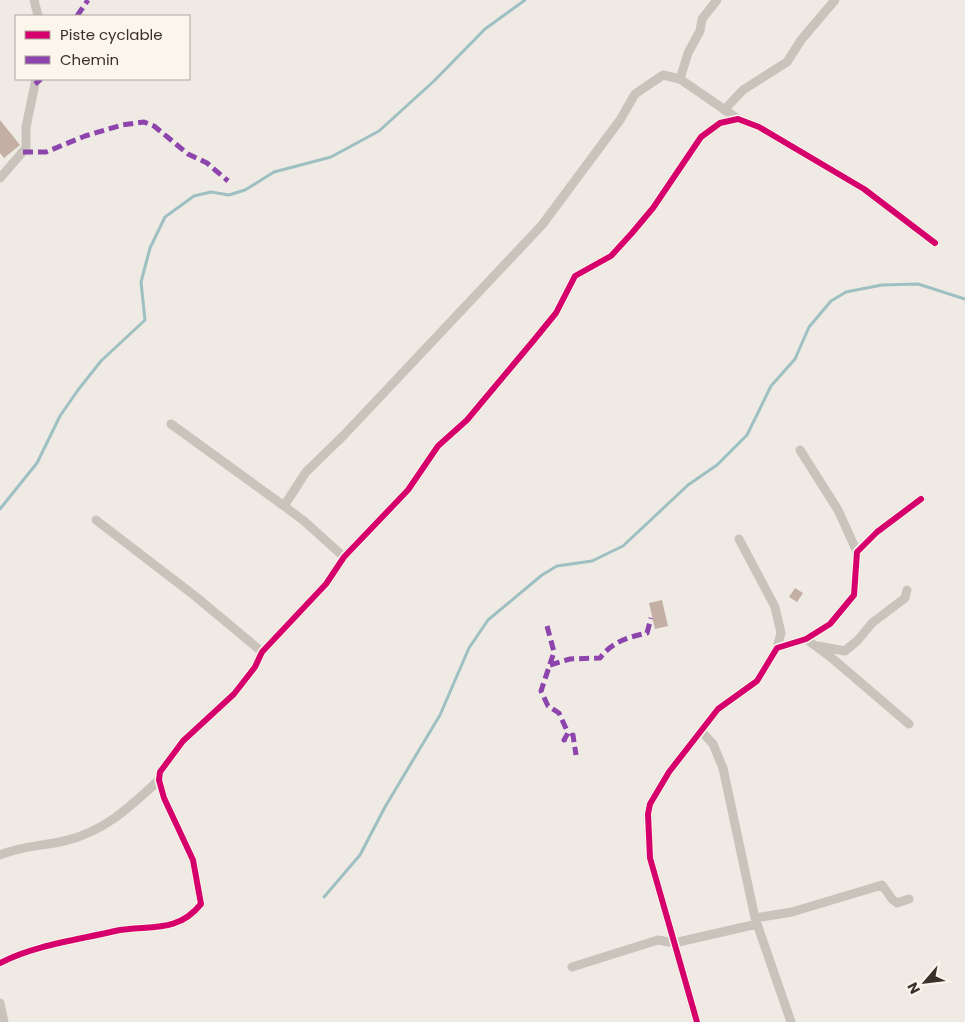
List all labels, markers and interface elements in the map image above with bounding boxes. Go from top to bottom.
legend [15,15,190,80]
text: Piste cyclable [60,24,163,45]
text: Chemin [60,49,119,70]
north arrow [900,957,950,1007]
text: N [902,979,925,997]

